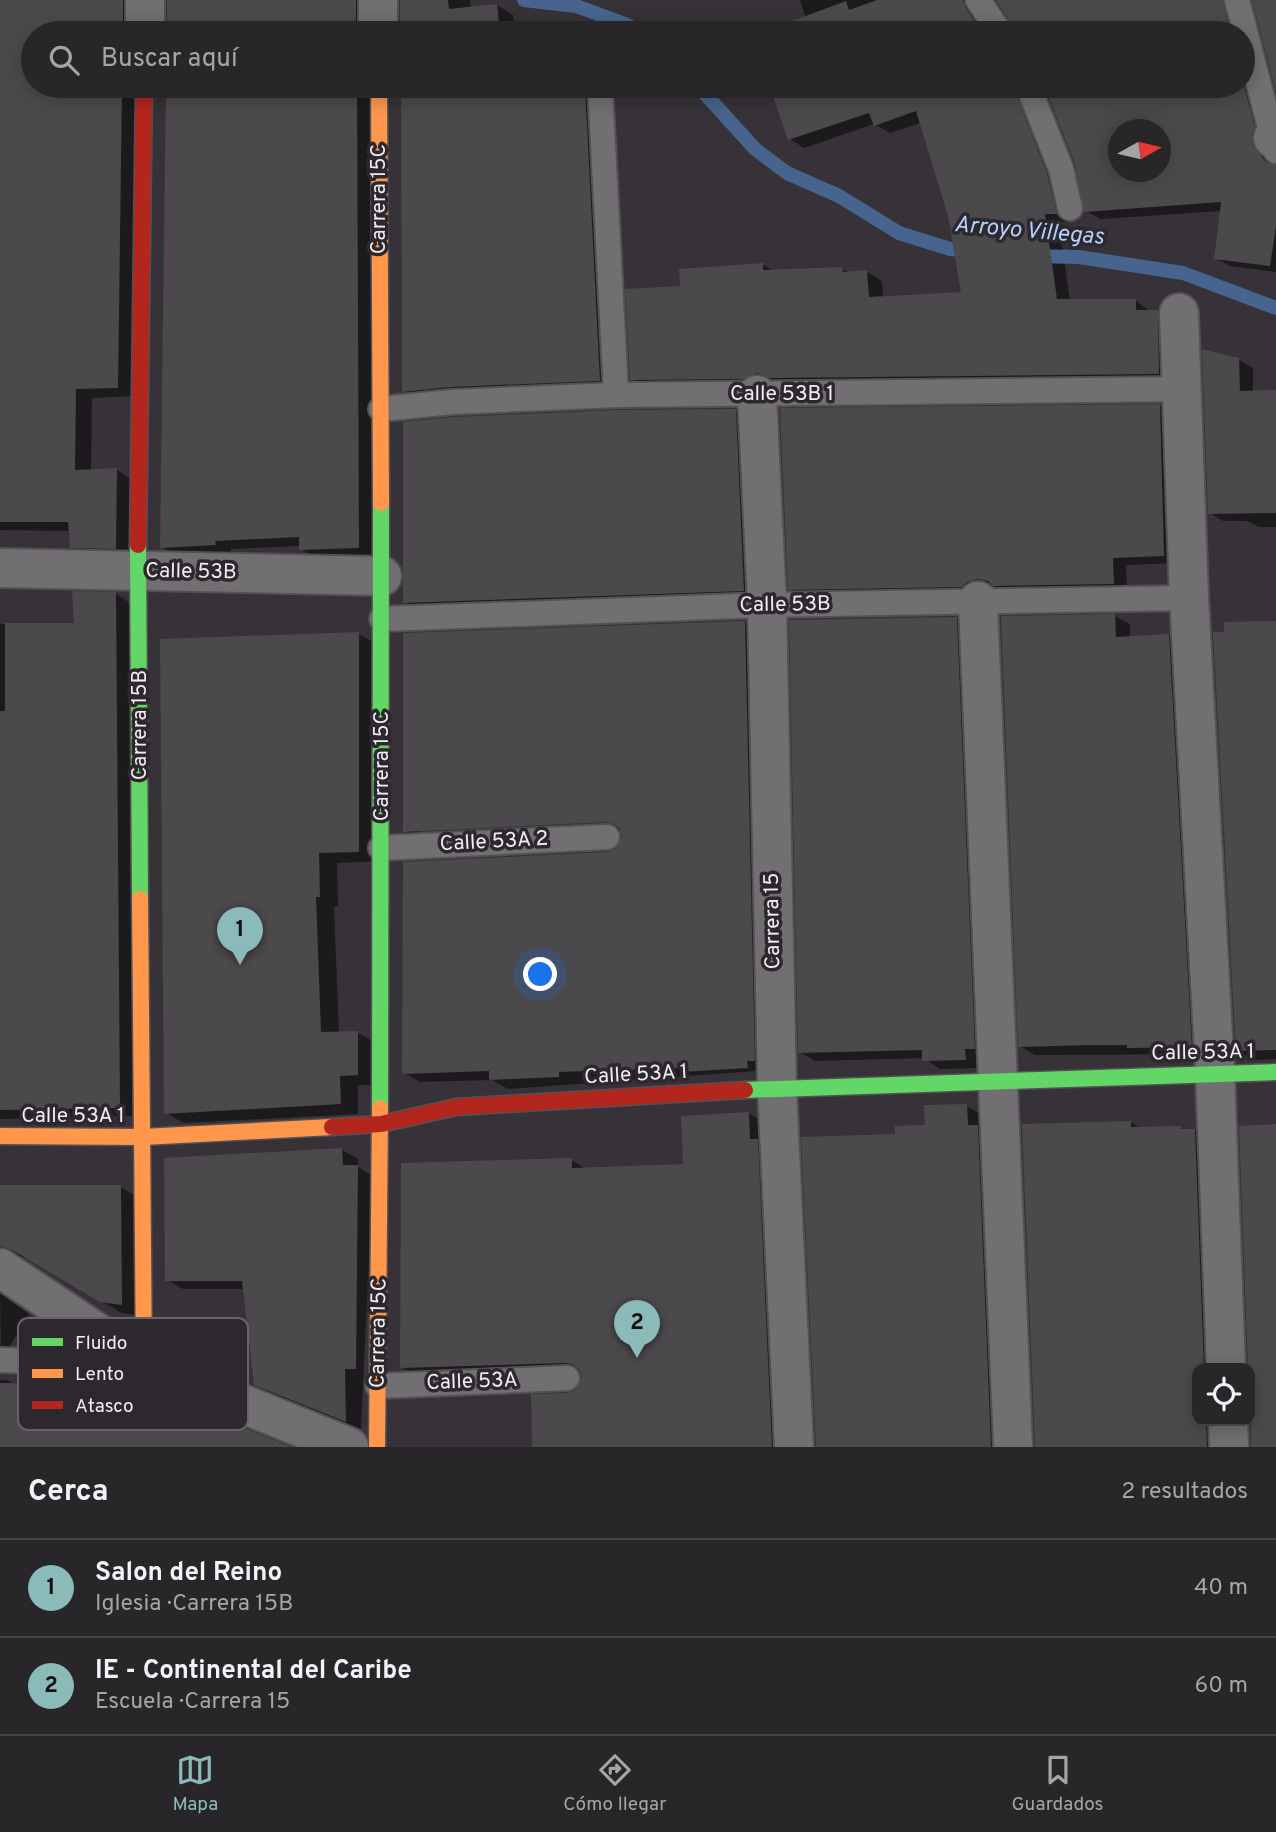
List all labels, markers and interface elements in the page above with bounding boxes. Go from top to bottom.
search box [21,21,1255,98]
icon: search [45,41,83,79]
text: Buscar aquí [101,43,238,76]
north arrow [1108,119,1171,182]
street label: Carrera 15C [366,144,393,254]
water label: Arroyo Villegas [953,211,1106,253]
street label: Calle 53B 1 [730,381,834,408]
street label: Calle 53B [145,558,237,586]
street label: Calle 53B [739,591,831,619]
street label: Carrera 15B [127,670,154,780]
street label: Carrera 15C [369,711,396,821]
street label: Calle 53A 2 [439,826,549,858]
street label: Carrera 15 [759,872,787,970]
pin: 1 [217,907,263,965]
your location [523,957,557,991]
street label: Calle 53A 1 [1151,1039,1255,1067]
street label: Calle 53A 1 [584,1059,688,1091]
street label: Calle 53A 1 [21,1103,125,1130]
street label: Carrera 15C [365,1278,393,1388]
pin: 2 [614,1300,660,1358]
legend [18,1318,248,1430]
text: Fluido [75,1332,127,1356]
text: Lento [75,1363,124,1387]
map controls [1192,1363,1255,1426]
button: locate [1192,1363,1255,1426]
street label: Calle 53A [426,1367,518,1397]
text: Atasco [75,1395,134,1419]
text: Cerca [28,1474,108,1511]
text: 2 resultados [1121,1478,1248,1507]
text: Salon del Reino [95,1557,282,1590]
text: 1 [46,1574,56,1603]
text: 40 m [1194,1574,1248,1603]
text: Iglesia · Carrera 15B [95,1590,293,1619]
text: IE - Continental del Caribe [95,1655,412,1688]
text: 2 [44,1672,58,1701]
text: 60 m [1195,1672,1248,1701]
text: Escuela · Carrera 15 [95,1688,290,1717]
tab: Mapa [172,1751,218,1817]
tab: Cómo llegar [563,1751,667,1817]
tab: Guardados [1012,1751,1104,1817]

